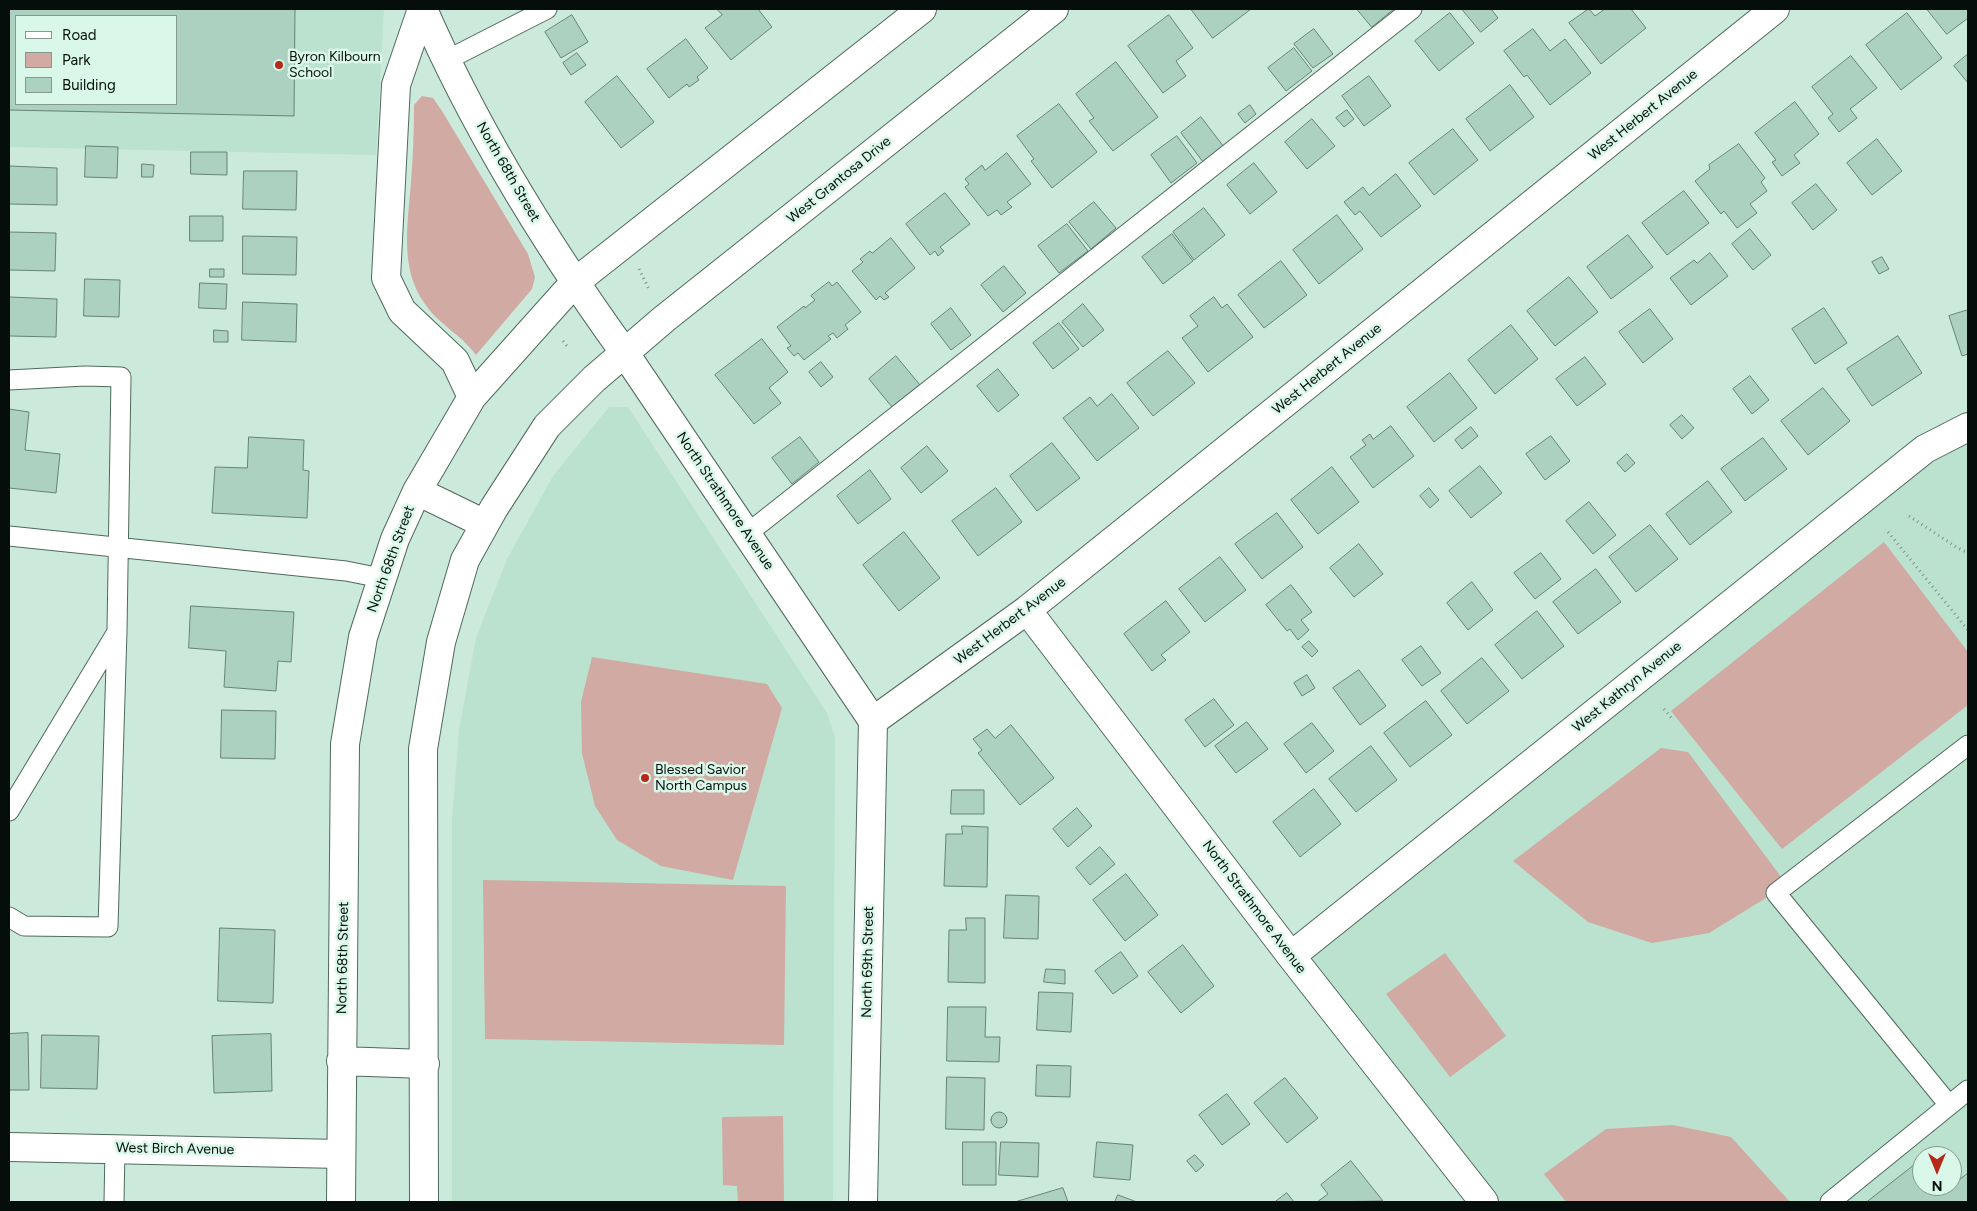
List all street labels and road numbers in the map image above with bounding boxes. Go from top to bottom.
street label: West Herbert Avenue [1585,66,1701,164]
street label: North 68th Street [473,119,543,225]
street label: West Grantosa Drive [784,133,894,227]
street label: West Herbert Avenue [1269,320,1385,418]
street label: North Strathmore Avenue [673,429,777,573]
street label: North 68th Street [364,503,418,615]
street label: West Herbert Avenue [951,574,1069,668]
street label: West Kathryn Avenue [1569,638,1685,736]
street label: North Strathmore Avenue [1198,837,1310,977]
street label: North 68th Street [334,902,352,1014]
street label: North 69th Street [859,906,877,1018]
street label: West Birch Avenue [116,1140,234,1158]

